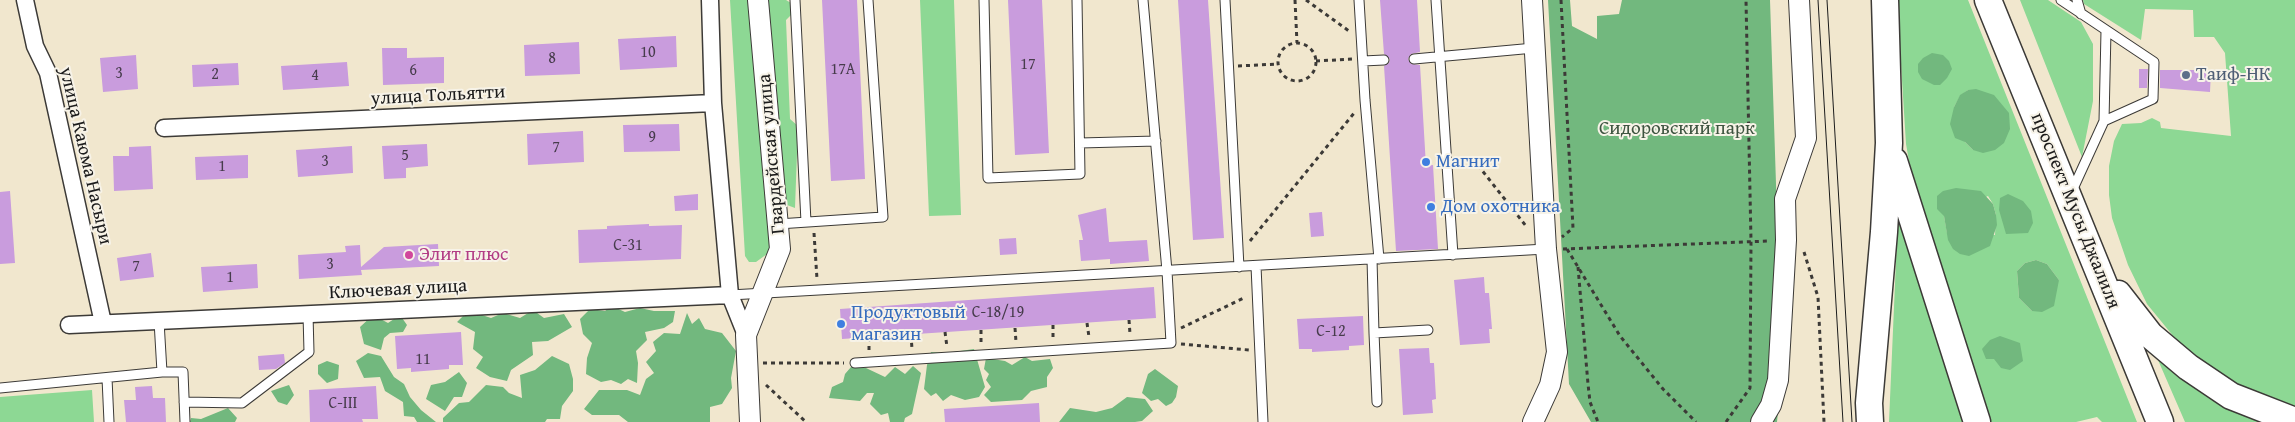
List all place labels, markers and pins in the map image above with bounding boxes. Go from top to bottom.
place label: Таиф-НК [2196,64,2271,86]
marker: Таиф-НК [2180,69,2192,81]
place label: Магнит [1436,151,1499,173]
marker: Магнит [1420,156,1432,168]
place label: Дом охотника [1441,196,1560,218]
marker: Дом охотника [1425,201,1437,213]
place label: Элит плюс [419,244,508,266]
marker: Элит плюс [403,249,415,261]
place label: Продуктовый магазин [851,302,966,346]
marker: Продуктовый магазин [835,318,847,330]

